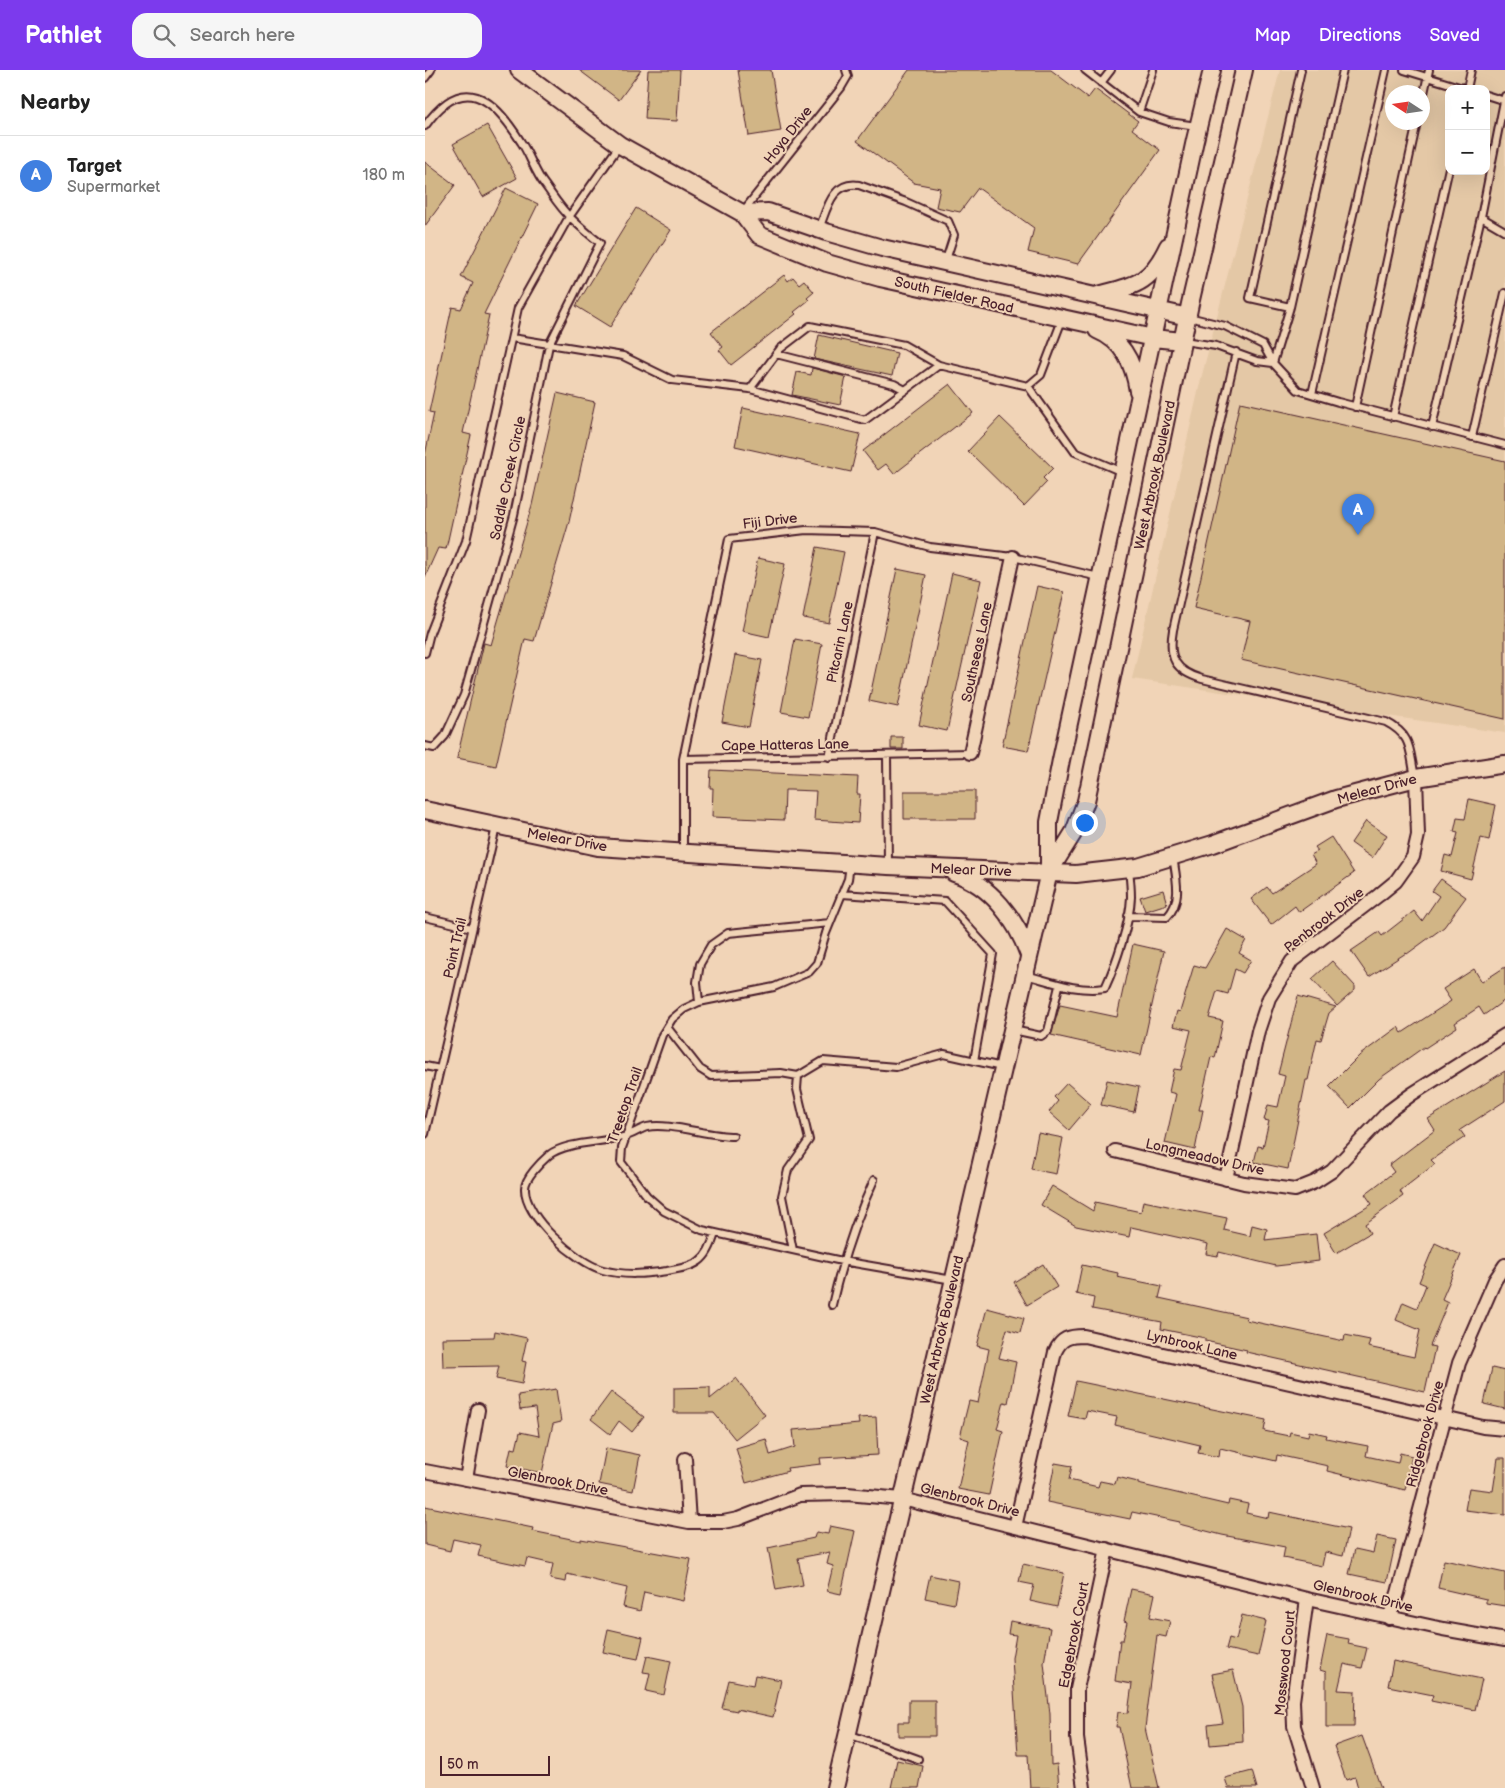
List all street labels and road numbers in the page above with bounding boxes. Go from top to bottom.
street label: Hoya Drive [760,103,816,167]
street label: South Fielder Road [893,273,1015,317]
street label: West Arbrook Boulevard [1131,399,1179,551]
street label: Saddle Creek Circle [487,414,529,542]
street label: Fiji Drive [742,509,798,533]
street label: Pitcarin Lane [823,600,857,684]
street label: Southseas Lane [958,600,996,704]
street label: Cape Hatteras Lane [721,735,849,755]
street label: Melear Drive [1335,770,1419,808]
street label: Melear Drive [525,825,609,855]
street label: Melear Drive [930,860,1012,880]
street label: Penbrook Drive [1281,884,1367,956]
street label: Point Trail [440,916,470,980]
street label: Treetop Trail [604,1065,646,1145]
street label: Longmeadow Drive [1144,1135,1266,1179]
street label: West Arbrook Boulevard [917,1254,967,1406]
street label: Lynbrook Lane [1145,1326,1239,1364]
street label: Ridgebrook Drive [1403,1379,1447,1489]
street label: Glenbrook Drive [506,1463,610,1499]
street label: Glenbrook Drive [918,1479,1022,1521]
street label: Glenbrook Drive [1311,1576,1415,1616]
street label: Edgebrook Court [1055,1580,1093,1690]
street label: Mosswood Court [1271,1609,1299,1717]

